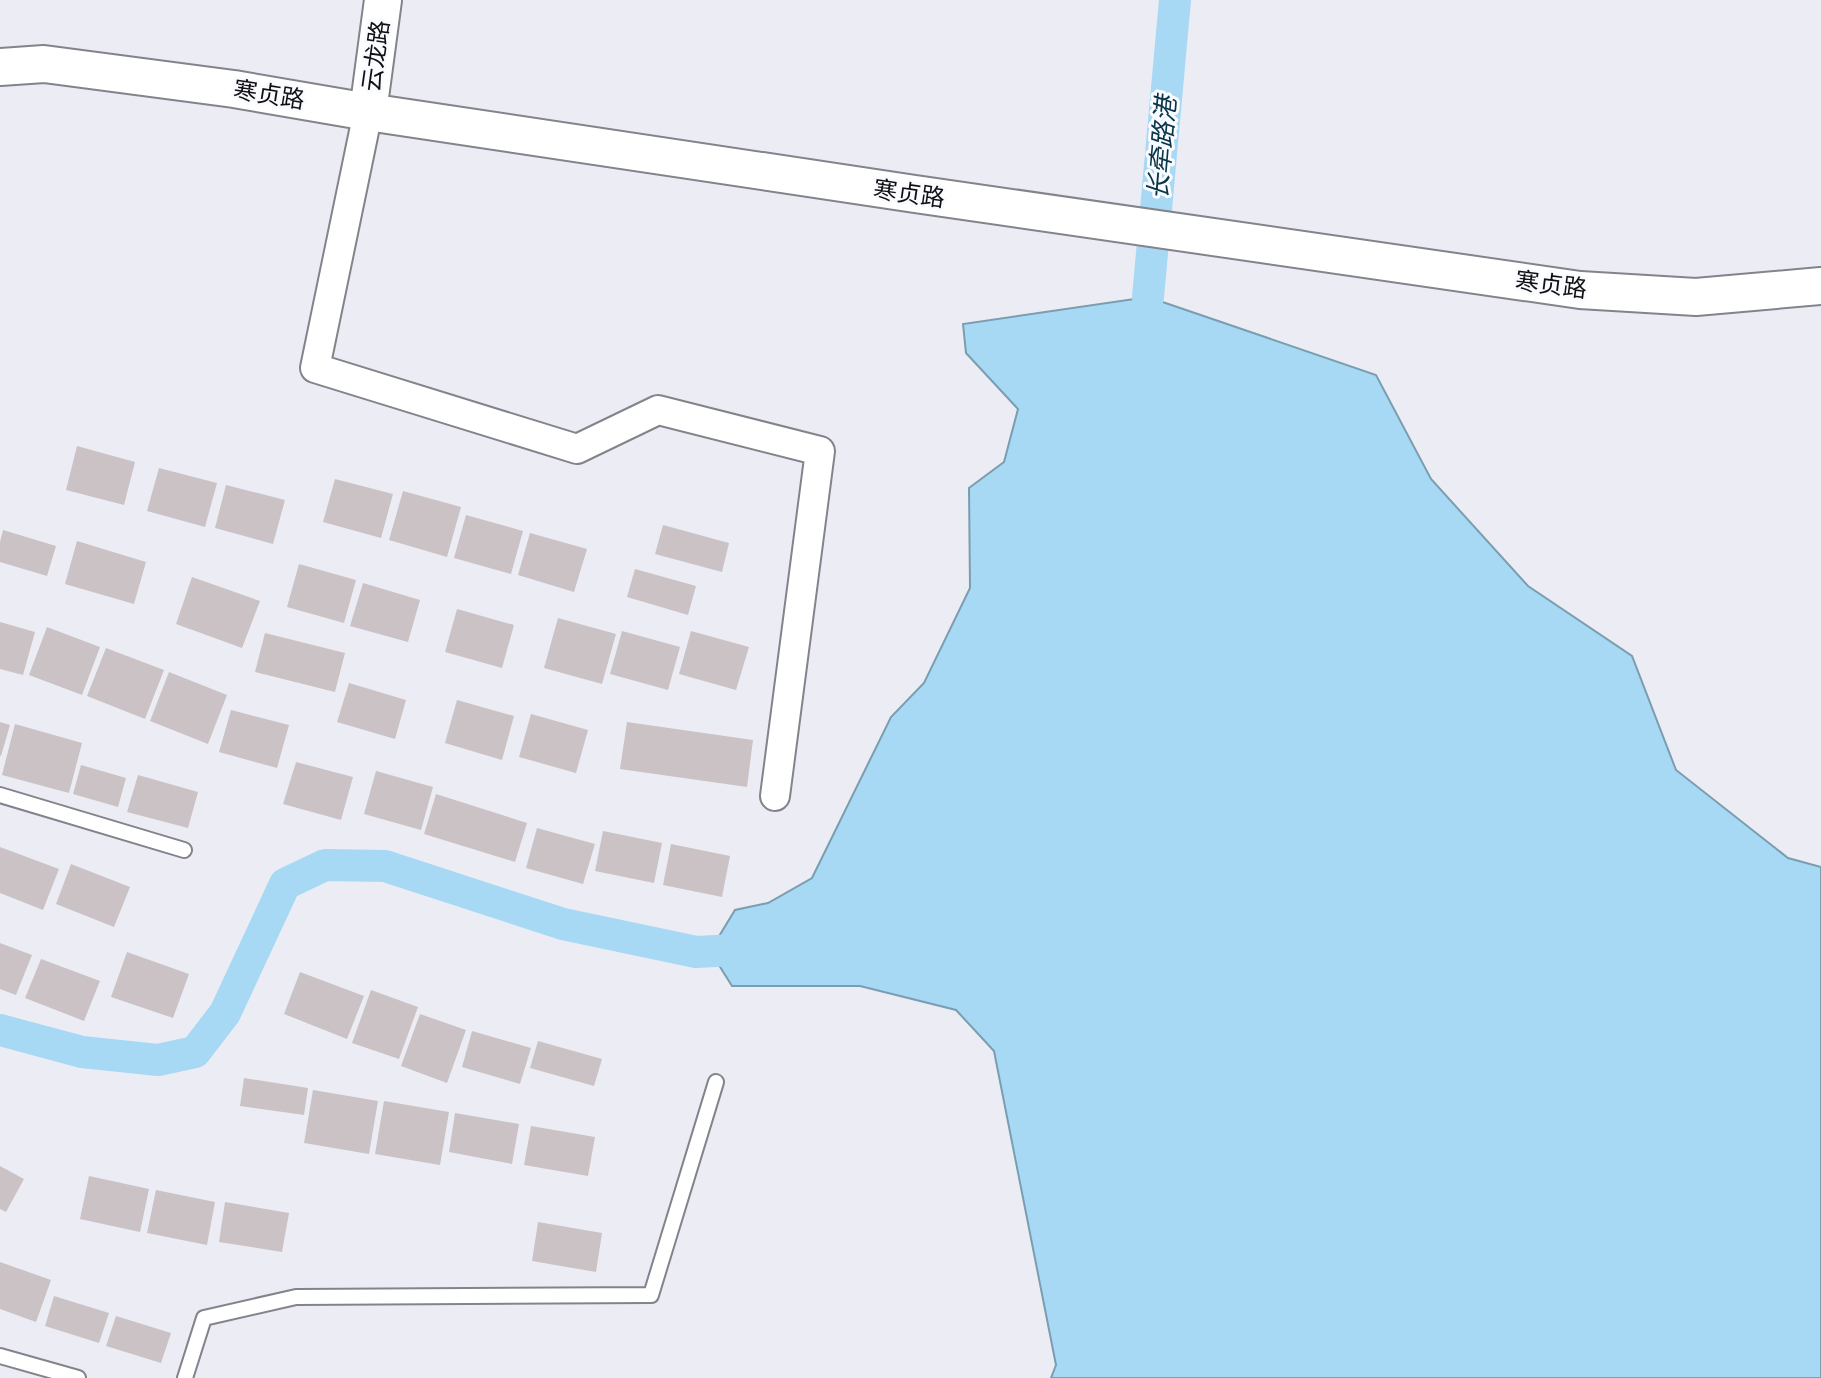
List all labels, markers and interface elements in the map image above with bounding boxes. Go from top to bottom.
street label: 云龙路 [357,18,395,94]
street label: 寒贞路 [231,76,307,114]
water label: 长牵路港 [1143,91,1183,201]
street label: 寒贞路 [871,175,947,213]
street label: 寒贞路 [1514,267,1588,303]

